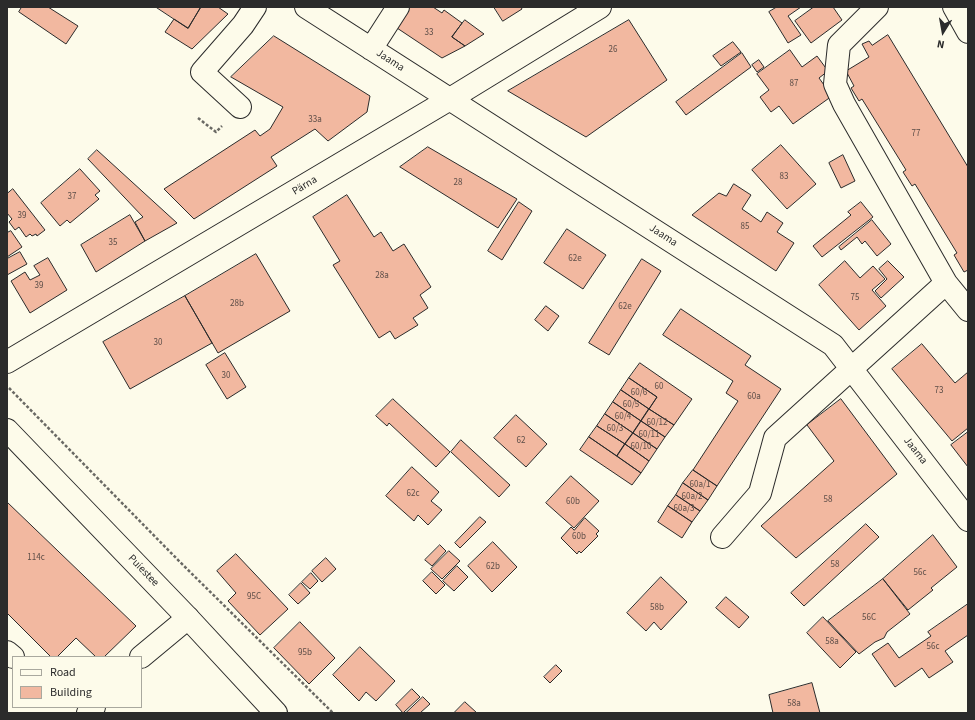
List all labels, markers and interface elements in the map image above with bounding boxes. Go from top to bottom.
north arrow [923,12,963,52]
house number: 33 [425,28,433,38]
text: N [936,36,946,52]
house number: 26 [609,45,617,55]
street label: Jaama [373,47,407,75]
house number: 87 [790,79,798,89]
house number: 33a [308,115,322,125]
house number: 77 [912,129,920,139]
house number: 83 [780,172,788,182]
street label: Pärna [290,173,320,199]
house number: 28 [454,178,462,188]
house number: 37 [68,192,76,202]
house number: 39 [18,211,26,221]
street label: Jaama [646,222,680,250]
house number: 85 [741,222,749,232]
house number: 35 [109,238,117,248]
house number: 62e [568,254,582,264]
house number: 28a [375,271,389,281]
house number: 39 [35,281,43,291]
house number: 75 [851,293,859,303]
house number: 28b [230,299,244,309]
house number: 62e [618,302,632,312]
house number: 30 [154,338,162,348]
house number: 30 [222,371,230,381]
house number: 60 [655,382,663,392]
house number: 73 [935,386,943,396]
house number: 60/6 [631,388,647,398]
house number: 60a [747,392,761,402]
house number: 60/5 [623,400,639,410]
house number: 60/4 [615,412,631,422]
house number: 60/12 [646,418,668,428]
house number: 60/3 [607,424,623,434]
house number: 60/11 [638,430,660,440]
street label: Jaama [900,435,930,467]
house number: 62 [517,436,525,446]
house number: 60/10 [630,442,652,452]
house number: 60a/1 [689,480,711,490]
house number: 62c [406,489,420,499]
house number: 60a/2 [681,492,703,502]
house number: 58 [824,495,832,505]
house number: 60b [566,497,580,507]
house number: 60a/3 [673,504,695,514]
house number: 60b [572,532,586,542]
street label: Puiestee [125,552,161,590]
house number: 114c [27,553,45,563]
house number: 58 [831,560,839,570]
house number: 62b [486,562,500,572]
house number: 56c [913,568,927,578]
house number: 95C [247,592,261,602]
house number: 58b [650,603,664,613]
house number: 56C [862,613,876,623]
house number: 58a [825,637,839,647]
house number: 56c [926,642,940,652]
house number: 95b [298,648,312,658]
legend [12,656,142,708]
text: Road [50,664,76,681]
text: Building [50,684,92,701]
house number: 58a [787,699,801,709]

